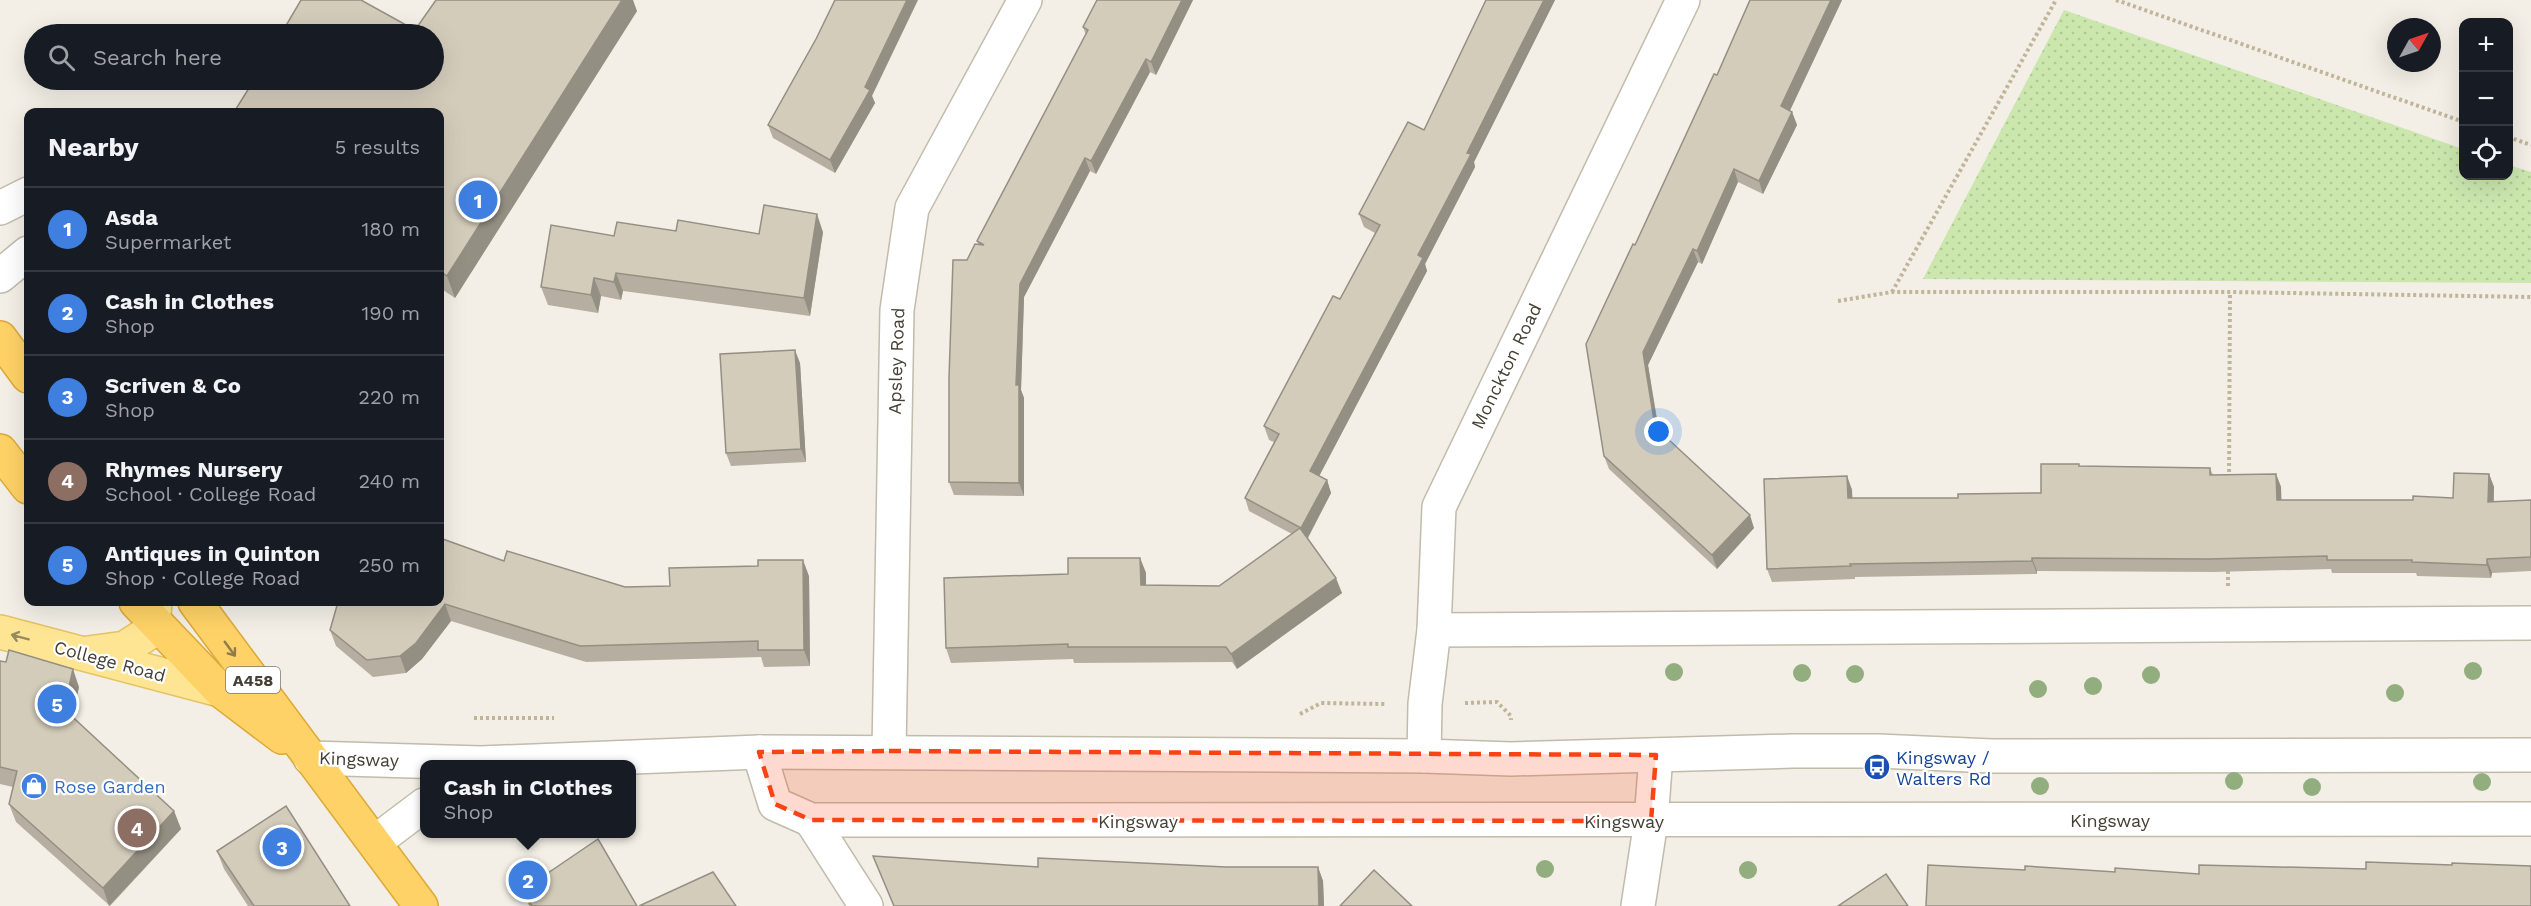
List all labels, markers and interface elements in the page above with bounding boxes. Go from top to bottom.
north arrow [2387,18,2441,72]
map controls [2459,18,2513,180]
button: + [2459,18,2513,72]
search box [24,24,444,90]
icon: search [45,41,78,74]
text: Search here [93,45,222,70]
button: − [2459,72,2513,126]
button: locate [2459,126,2513,180]
text: Nearby [48,132,139,162]
text: 5 results [335,135,420,159]
pin: 1 [458,178,498,222]
text: Asda [105,205,158,230]
text: 1 [63,217,72,241]
text: 180 m [362,217,420,241]
text: Supermarket [105,230,231,254]
text: Cash in Clothes [105,289,274,314]
street label: Monckton Road [1467,300,1545,432]
text: 2 [62,301,73,325]
text: 190 m [362,301,420,325]
street label: Apsley Road [884,307,908,415]
text: Shop [105,314,155,338]
text: Scriven & Co [105,373,241,398]
text: 3 [62,385,73,409]
text: 220 m [358,385,420,409]
text: Shop [105,398,155,422]
your location [1644,417,1673,446]
text: Rhymes Nursery [105,457,283,482]
text: 4 [61,469,74,493]
text: 240 m [358,469,420,493]
text: School · College Road [105,482,316,506]
text: Antiques in Quinton [105,541,320,566]
text: 5 [62,553,73,577]
text: 250 m [358,553,420,577]
text: Shop · College Road [105,566,300,590]
one-way arrow [11,631,30,643]
street label: College Road [52,636,168,686]
one-way arrow [224,640,236,656]
road number: A458 [226,667,280,693]
pin: 5 [38,682,76,726]
street label: Kingsway [319,747,400,771]
place label: Kingsway / Walters Rd [1896,747,1991,789]
bus stop icon: Kingsway / Walters Rd [1862,752,1892,782]
popup [420,760,636,838]
shop icon: Rose Garden [19,771,49,801]
text: Cash in Clothes [444,775,612,800]
place label: Rose Garden [54,776,166,797]
text: Shop [444,800,493,824]
pin: 4 [118,806,156,850]
street label: Kingsway [2070,810,2151,831]
street label: Kingsway [1098,811,1179,832]
street label: Kingsway [1584,811,1665,832]
pin: 3 [262,824,302,870]
pin: 2 [508,858,548,902]

